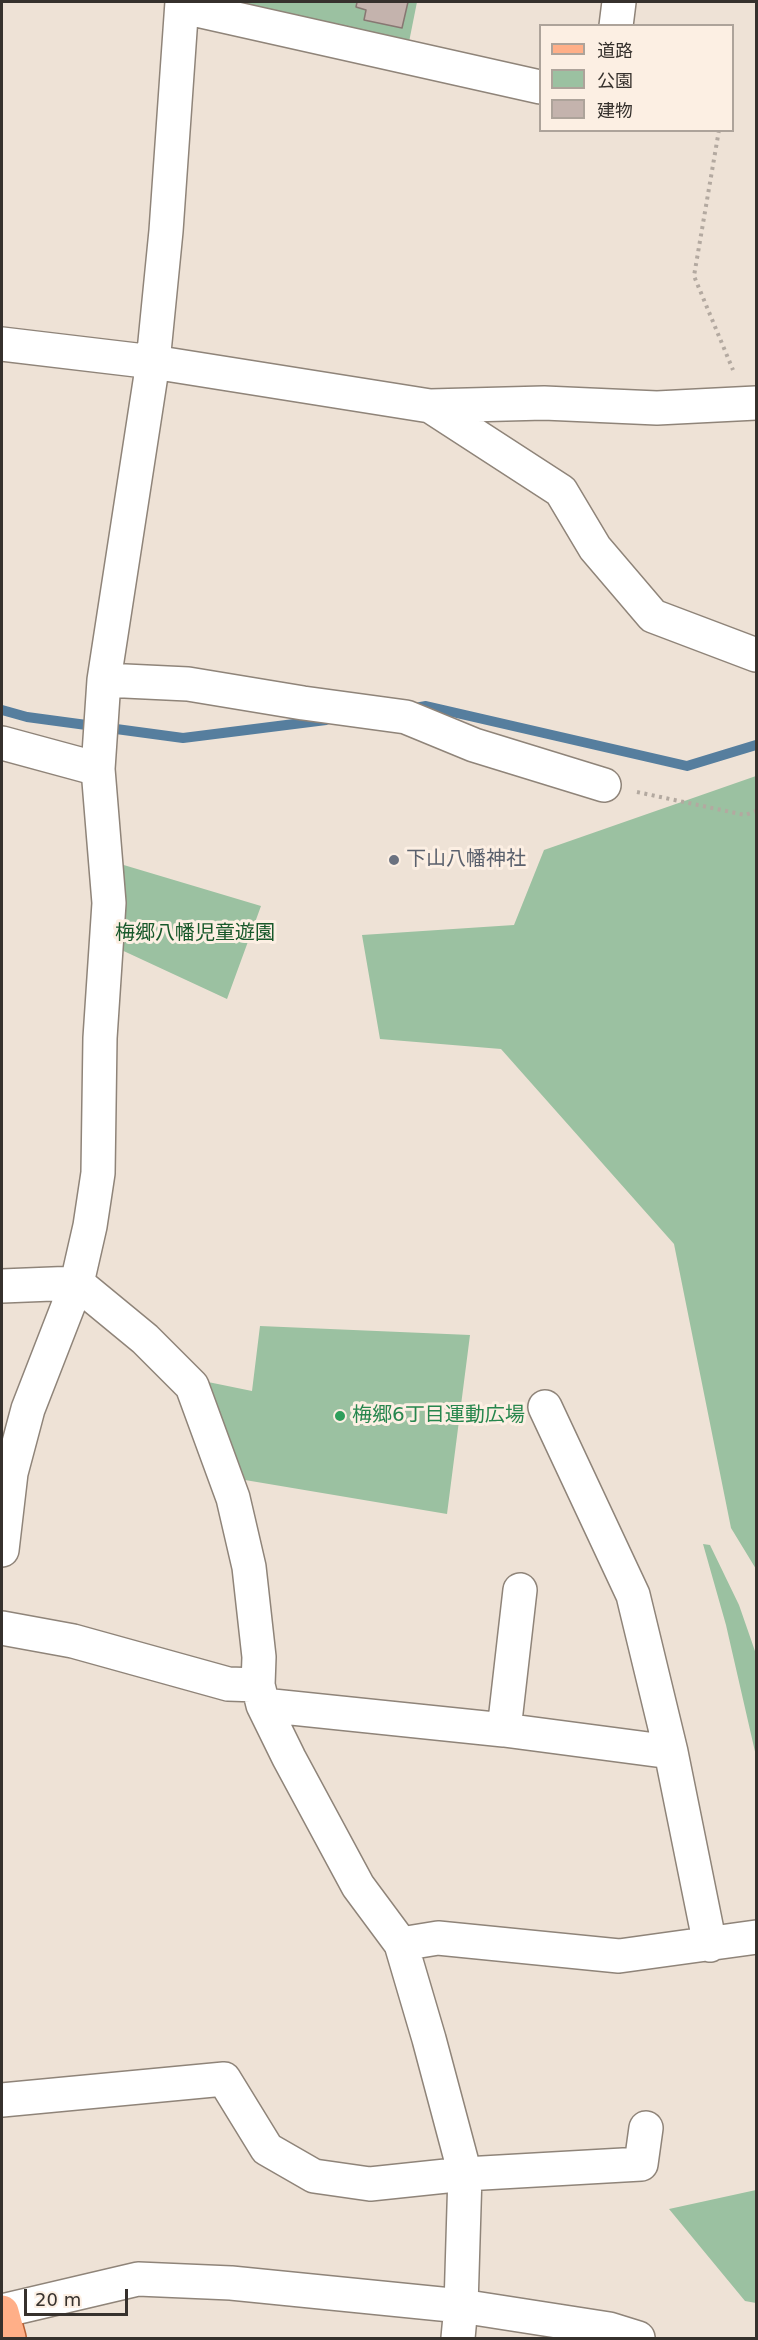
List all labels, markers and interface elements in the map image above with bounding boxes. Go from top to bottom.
legend [539,24,734,132]
text: 道路 [597,40,633,61]
text: 公園 [597,70,633,91]
text: 建物 [597,100,633,121]
place label: 下山八幡神社 [406,848,526,872]
marker: 下山八幡神社 [387,853,401,867]
park label: 梅郷八幡児童遊園 [115,922,275,946]
place label: 梅郷6丁目運動広場 [352,1404,525,1428]
marker: 梅郷6丁目運動広場 [333,1409,347,1423]
scale bar [27,2277,130,2315]
text: 20 m [35,2289,81,2310]

